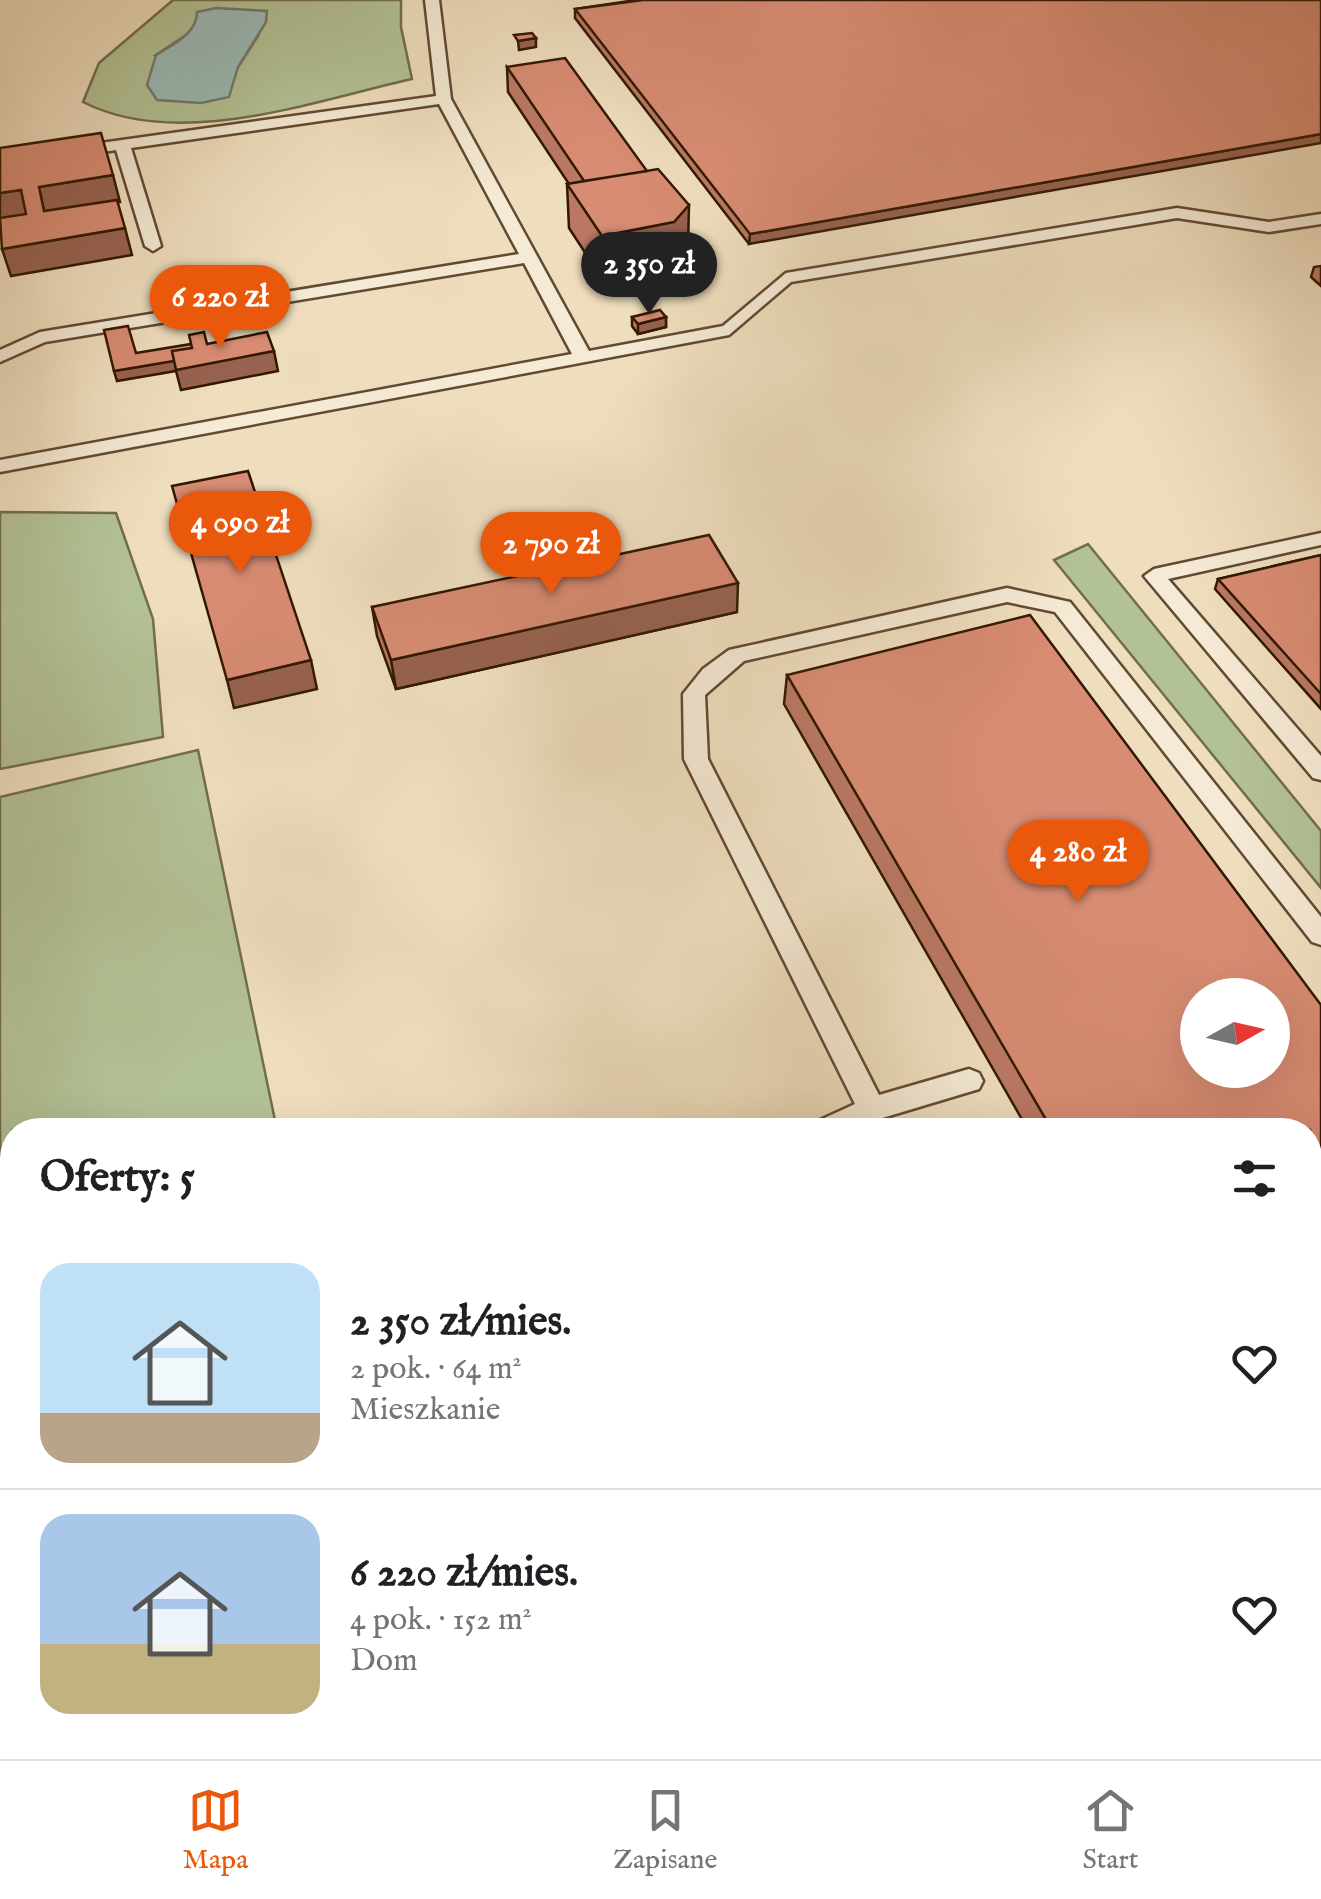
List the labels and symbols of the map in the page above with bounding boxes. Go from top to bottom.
pin: 2 350 zł [546,232,752,317]
pin: 6 220 zł [117,265,323,350]
pin: 4 090 zł [137,491,343,576]
pin: 2 790 zł [448,512,654,597]
pin: 4 280 zł [975,820,1181,905]
north arrow [1180,978,1290,1088]

